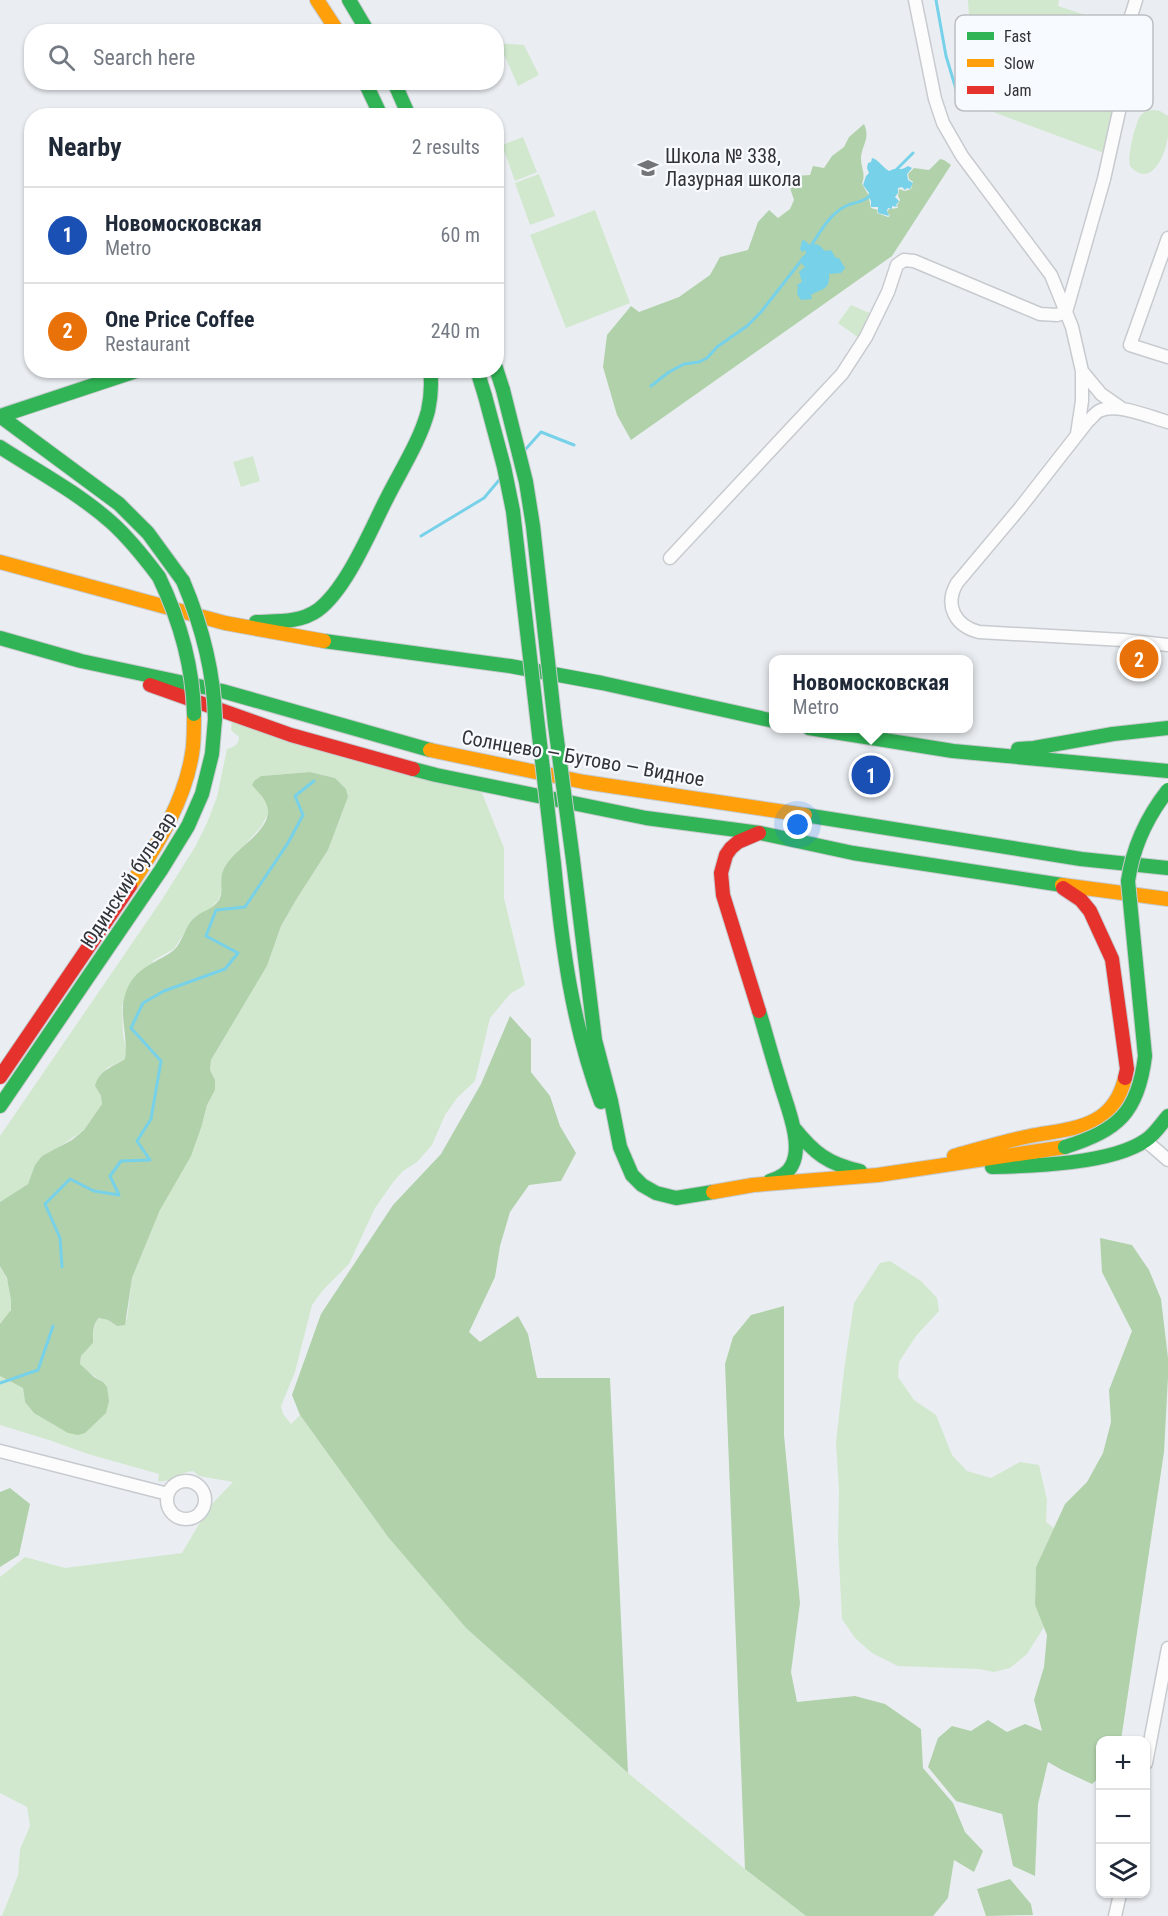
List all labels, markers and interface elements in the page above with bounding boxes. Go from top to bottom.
legend [955,15,1153,111]
search box [24,24,504,90]
text: Fast [1004,27,1031,46]
icon: search [45,41,78,74]
text: Search here [93,45,195,70]
text: Slow [1004,54,1034,73]
text: Jam [1004,81,1031,100]
text: Nearby [48,132,122,162]
text: 2 results [412,135,480,159]
place label: Школа № 338, Лазурная школа [665,144,801,191]
school or university icon: Школа № 338, Лазурная школа [636,156,660,180]
text: Новомосковская [105,211,262,236]
text: 1 [62,223,73,247]
text: 60 m [441,223,480,247]
text: Metro [105,236,151,260]
text: One Price Coffee [105,307,254,332]
text: 2 [62,319,73,343]
text: 240 m [431,319,480,343]
text: Restaurant [105,332,190,356]
pin: 2 [1120,636,1158,682]
popup [769,655,973,733]
text: Новомосковская [793,670,949,695]
text: Metro [793,695,839,719]
street label: Солнцево — Бутово — Видное [460,725,706,791]
pin: 1 [852,752,890,798]
street label: Юдинский бульвар [75,808,181,952]
your location [783,810,812,839]
map controls [1096,1736,1150,1898]
button: + [1096,1736,1150,1790]
button: − [1096,1790,1150,1844]
button: layers [1096,1844,1150,1898]

